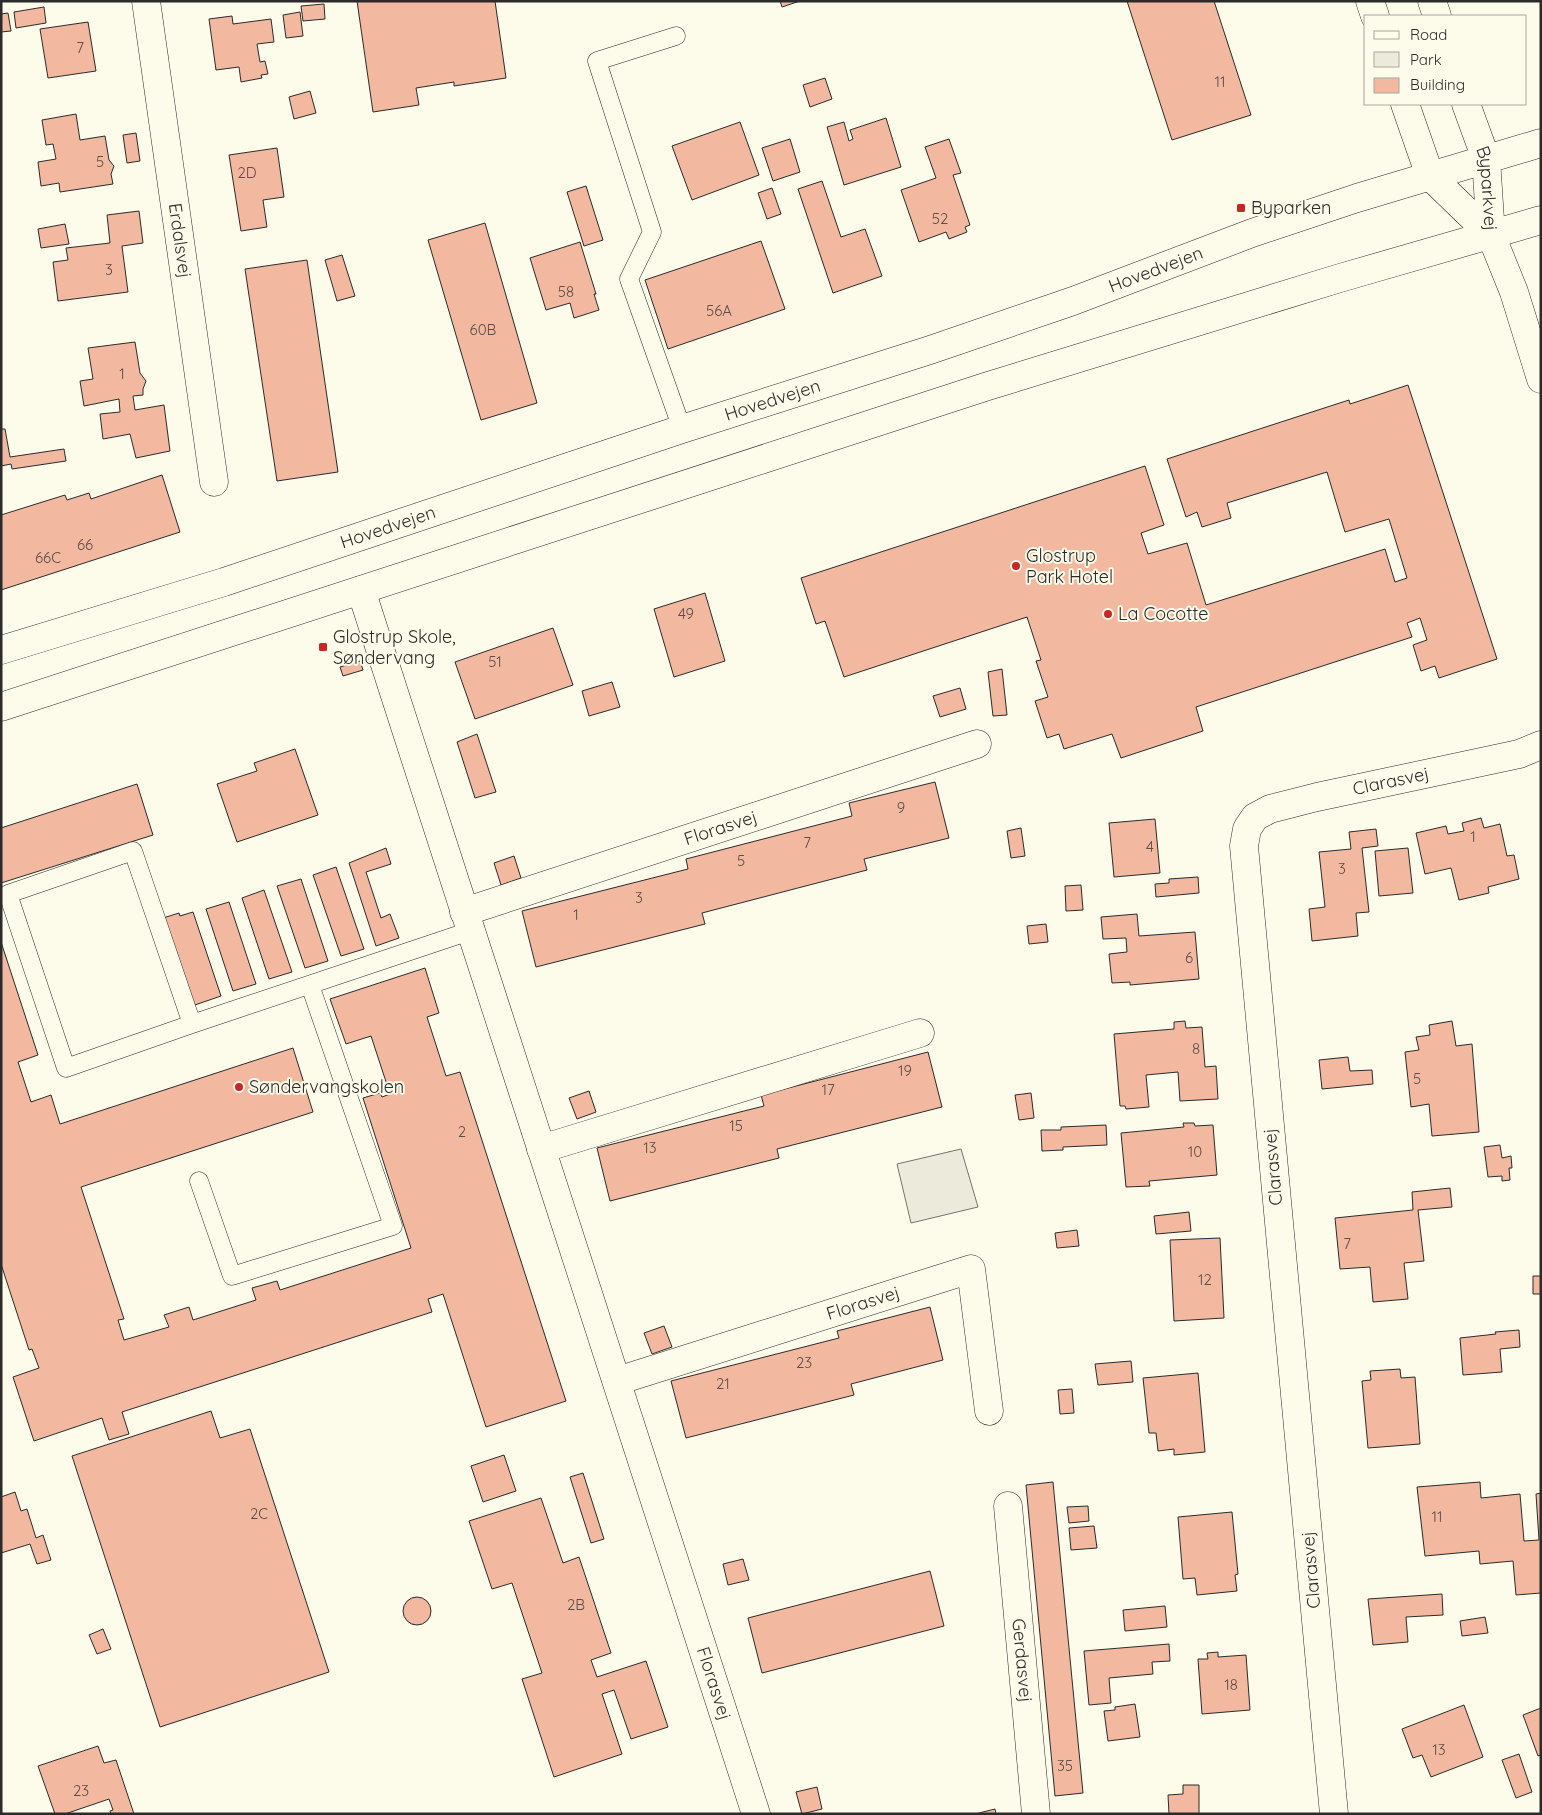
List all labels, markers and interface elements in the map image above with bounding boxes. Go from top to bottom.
legend [1364,15,1527,105]
text: Road [1410,25,1447,44]
house number: 7 [76,38,84,57]
text: Park [1410,50,1442,69]
house number: 11 [1214,72,1226,91]
text: Building [1410,75,1465,94]
street label: Byparkvej [1471,143,1503,231]
house number: 5 [96,152,104,171]
house number: 2D [237,163,257,182]
place label: Byparken [1251,196,1332,219]
street label: Erdalsvej [164,201,197,280]
marker: Byparken [1235,202,1247,214]
house number: 52 [932,209,948,228]
street label: Hovedvejen [1105,241,1206,297]
house number: 3 [105,260,113,279]
house number: 58 [558,282,574,301]
house number: 56A [706,301,732,320]
house number: 60B [470,320,497,339]
house number: 1 [119,364,125,383]
street label: Hovedvejen [722,374,823,426]
street label: Hovedvejen [337,500,439,553]
house number: 66 [77,535,93,554]
place label: Glostrup Park Hotel [1026,544,1113,588]
house number: 66C [35,548,61,567]
marker: Glostrup Park Hotel [1010,560,1022,572]
place label: La Cocotte [1118,602,1209,625]
house number: 49 [678,604,694,623]
marker: La Cocotte [1102,608,1114,620]
place label: Glostrup Skole, Søndervang [333,625,456,669]
marker: Glostrup Skole, Søndervang [317,641,329,653]
house number: 51 [488,652,502,671]
street label: Clarasvej [1351,761,1431,800]
house number: 9 [897,798,905,817]
street label: Florasvej [681,805,760,850]
house number: 1 [1470,827,1476,846]
house number: 7 [803,833,811,852]
house number: 4 [1146,837,1154,856]
house number: 5 [737,851,745,870]
house number: 3 [1338,859,1346,878]
house number: 3 [635,888,643,907]
house number: 1 [573,905,579,924]
house number: 6 [1185,948,1193,967]
house number: 8 [1192,1039,1200,1058]
house number: 19 [898,1061,912,1080]
house number: 5 [1413,1069,1421,1088]
place label: Søndervangskolen [249,1075,404,1098]
house number: 17 [821,1080,835,1099]
marker: Søndervangskolen [233,1081,245,1093]
house number: 15 [729,1116,743,1135]
house number: 2 [458,1122,466,1141]
street label: Clarasvej [1258,1128,1287,1207]
house number: 13 [643,1138,657,1157]
house number: 10 [1188,1142,1202,1161]
house number: 7 [1343,1234,1351,1253]
house number: 12 [1198,1270,1212,1289]
street label: Florasvej [823,1280,902,1325]
house number: 23 [796,1353,812,1372]
house number: 21 [716,1374,730,1393]
house number: 2C [250,1504,268,1523]
house number: 11 [1431,1507,1443,1526]
street label: Clarasvej [1296,1531,1325,1610]
house number: 2B [567,1595,585,1614]
street label: Gerdasvej [1007,1617,1038,1703]
street label: Florasvej [692,1644,737,1723]
house number: 18 [1224,1675,1238,1694]
house number: 13 [1432,1740,1446,1759]
house number: 35 [1057,1756,1073,1775]
house number: 23 [73,1781,89,1800]

